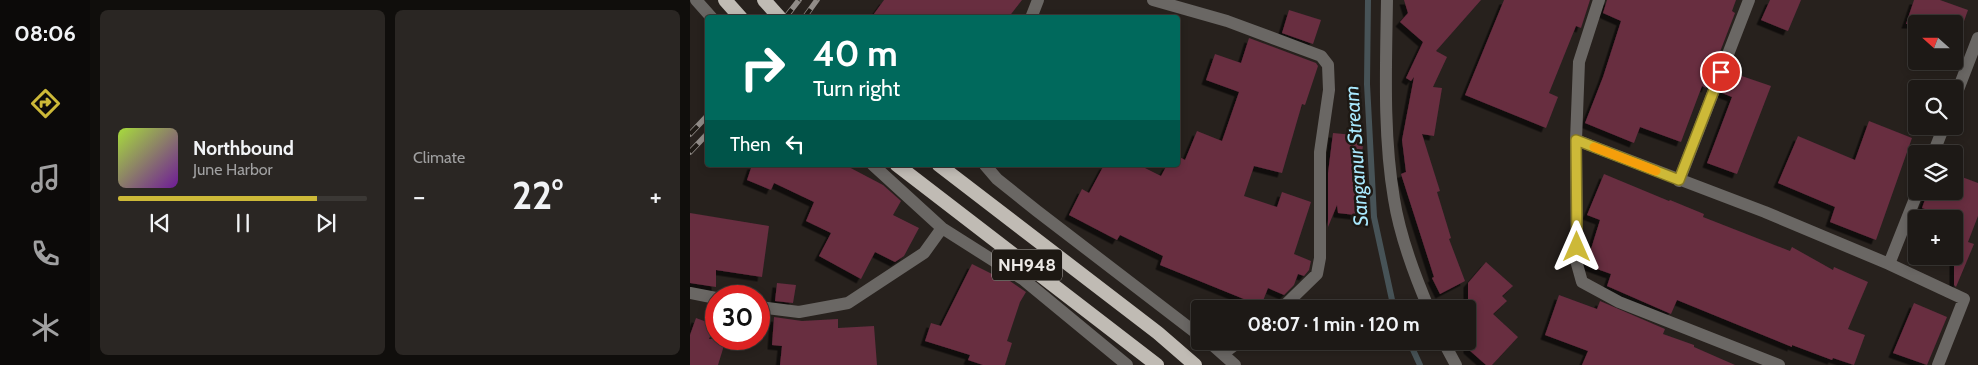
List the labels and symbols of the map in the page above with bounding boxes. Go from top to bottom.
north arrow [1908,15,1962,70]
pin [1700,51,1742,93]
water label: Sanganur Stream [1339,85,1373,227]
position arrow [1550,220,1602,272]
road number: NH948 [992,250,1062,280]
speed limit sign: 30 [705,285,770,350]

